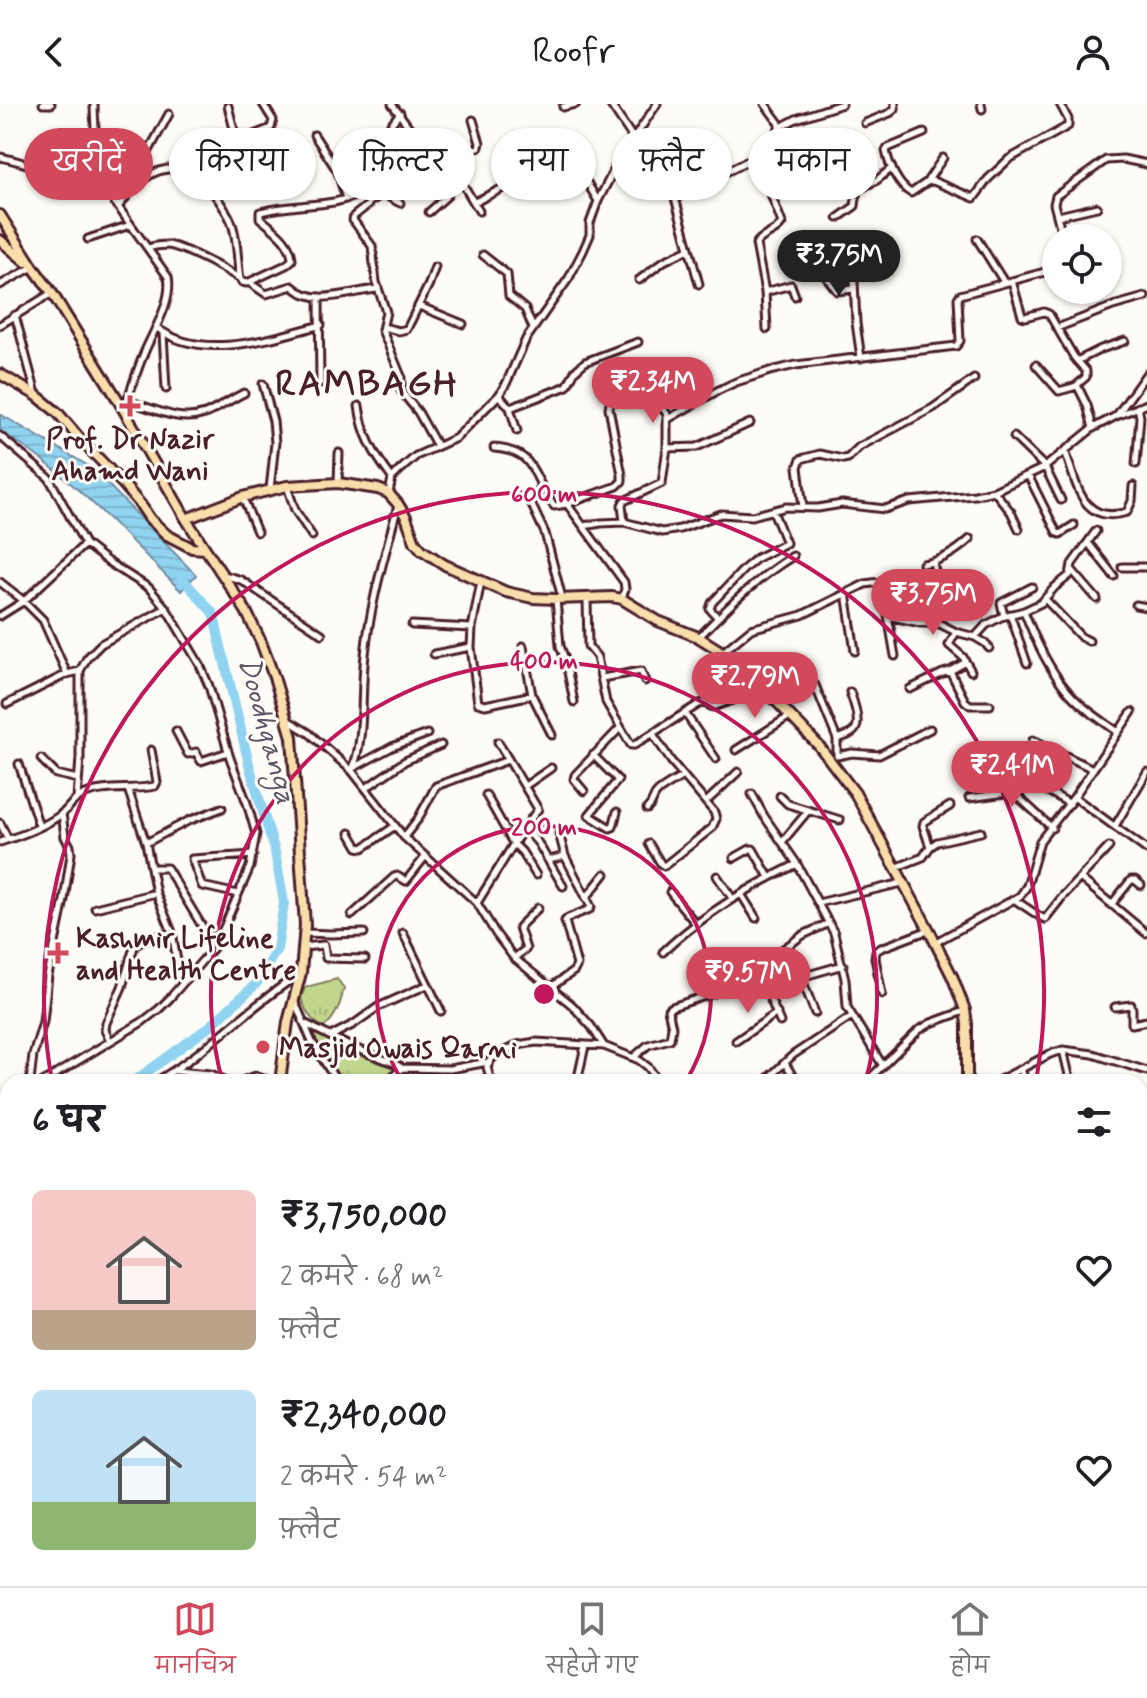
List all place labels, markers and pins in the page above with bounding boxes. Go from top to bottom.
pin: ₹3.75M [774,230,904,298]
pin: ₹2.34M [588,357,718,425]
marker: Prof. Dr Nazir Ahamd Wani [119,395,141,417]
place label: Prof. Dr Nazir Ahamd Wani [46,422,215,491]
pin: ₹3.75M [868,569,998,637]
pin: ₹2.79M [690,652,820,720]
pin: ₹2.41M [947,741,1077,809]
place label: Kashmir Lifeline and Health Centre [76,921,296,990]
marker: Kashmir Lifeline and Health Centre [47,942,69,964]
pin: ₹9.57M [683,947,813,1015]
centre of rings [530,980,558,1008]
place label: Masjid Owais Qarni [279,1031,517,1068]
marker: Masjid Owais Qarni [254,1038,272,1056]

